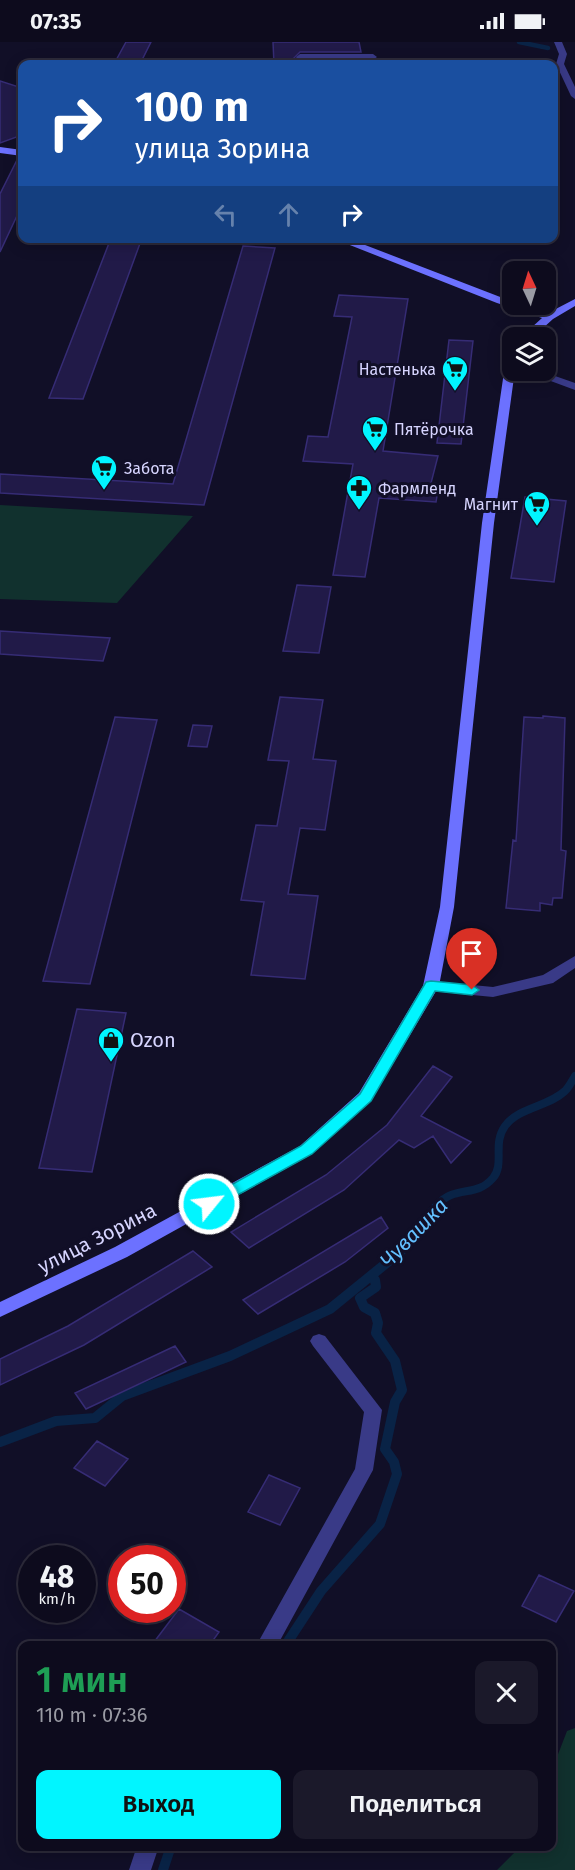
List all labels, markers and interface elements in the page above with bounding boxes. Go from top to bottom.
text: 07:35 [30,8,82,35]
text: 100 m [135,82,249,132]
icon: right [36,84,114,162]
text: улица Зорина [135,133,310,165]
icon: left [209,198,242,231]
icon: ahead [272,198,305,231]
icon: right [335,198,368,231]
north arrow [502,261,556,315]
map controls [502,261,556,381]
button: layers [502,327,556,381]
supermarket icon: Настенька [440,354,470,392]
place label: Настенька [359,360,436,379]
supermarket icon: Пятёрочка [360,414,390,452]
place label: Пятёрочка [394,420,474,439]
supermarket icon: Забота [89,453,119,491]
place label: Забота [124,459,175,478]
pharmacy icon: Фармленд [344,473,374,511]
place label: Фармленд [378,479,456,498]
supermarket icon: Магнит [522,489,552,527]
place label: Магнит [464,495,519,514]
pin [446,928,497,990]
icon: arrive [455,937,488,970]
shop icon: Ozon [96,1025,126,1063]
place label: Ozon [130,1028,176,1052]
position arrow [177,1172,241,1236]
water label: Чувашка [375,1193,453,1273]
street label: улица Зорина [34,1198,160,1278]
speed limit sign: 50 [108,1545,186,1623]
text: 48 [40,1559,74,1595]
text: km/h [38,1590,76,1608]
text: 1 мин [36,1658,128,1702]
button: close [475,1661,538,1724]
text: 110 m · 07:36 [36,1703,147,1727]
button: Выход [36,1770,281,1839]
button: Поделиться [293,1770,538,1839]

